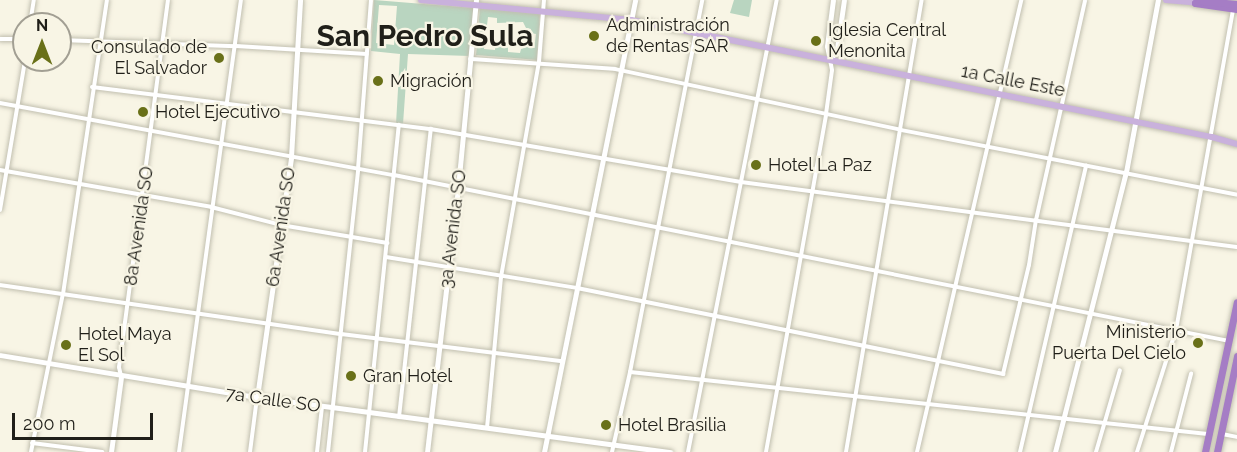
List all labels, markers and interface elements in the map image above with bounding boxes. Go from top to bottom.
north arrow [12,12,72,72]
place label: Administración de Rentas SAR [606,15,730,57]
text: N [36,16,48,35]
district label: San Pedro Sula [317,18,533,54]
place label: Iglesia Central Menonita [828,20,946,63]
marker: Administración de Rentas SAR [587,29,601,43]
marker: Iglesia Central Menonita [809,34,823,48]
place label: Consulado de El Salvador [91,37,207,80]
marker: Consulado de El Salvador [212,51,226,65]
street label: 1a Calle Este [959,60,1067,102]
place label: Migración [390,70,472,92]
marker: Migración [371,74,385,88]
place label: Hotel Ejecutivo [155,101,281,123]
marker: Hotel Ejecutivo [136,105,150,119]
place label: Hotel La Paz [768,154,872,176]
marker: Hotel La Paz [749,158,763,172]
street label: 8a Avenida SO [120,165,158,287]
street label: 6a Avenida SO [262,166,300,288]
street label: 3a Avenida SO [435,168,471,290]
place label: Ministerio Puerta Del Cielo [1051,322,1186,364]
place label: Hotel Maya El Sol [78,324,172,366]
marker: Ministerio Puerta Del Cielo [1191,336,1205,350]
marker: Hotel Maya El Sol [59,338,73,352]
place label: Gran Hotel [363,365,452,387]
marker: Gran Hotel [344,369,358,383]
street label: 7a Calle SO [224,383,322,417]
scale bar [15,401,156,439]
text: 200 m [23,413,76,434]
place label: Hotel Brasilia [618,414,727,436]
marker: Hotel Brasilia [599,418,613,432]

